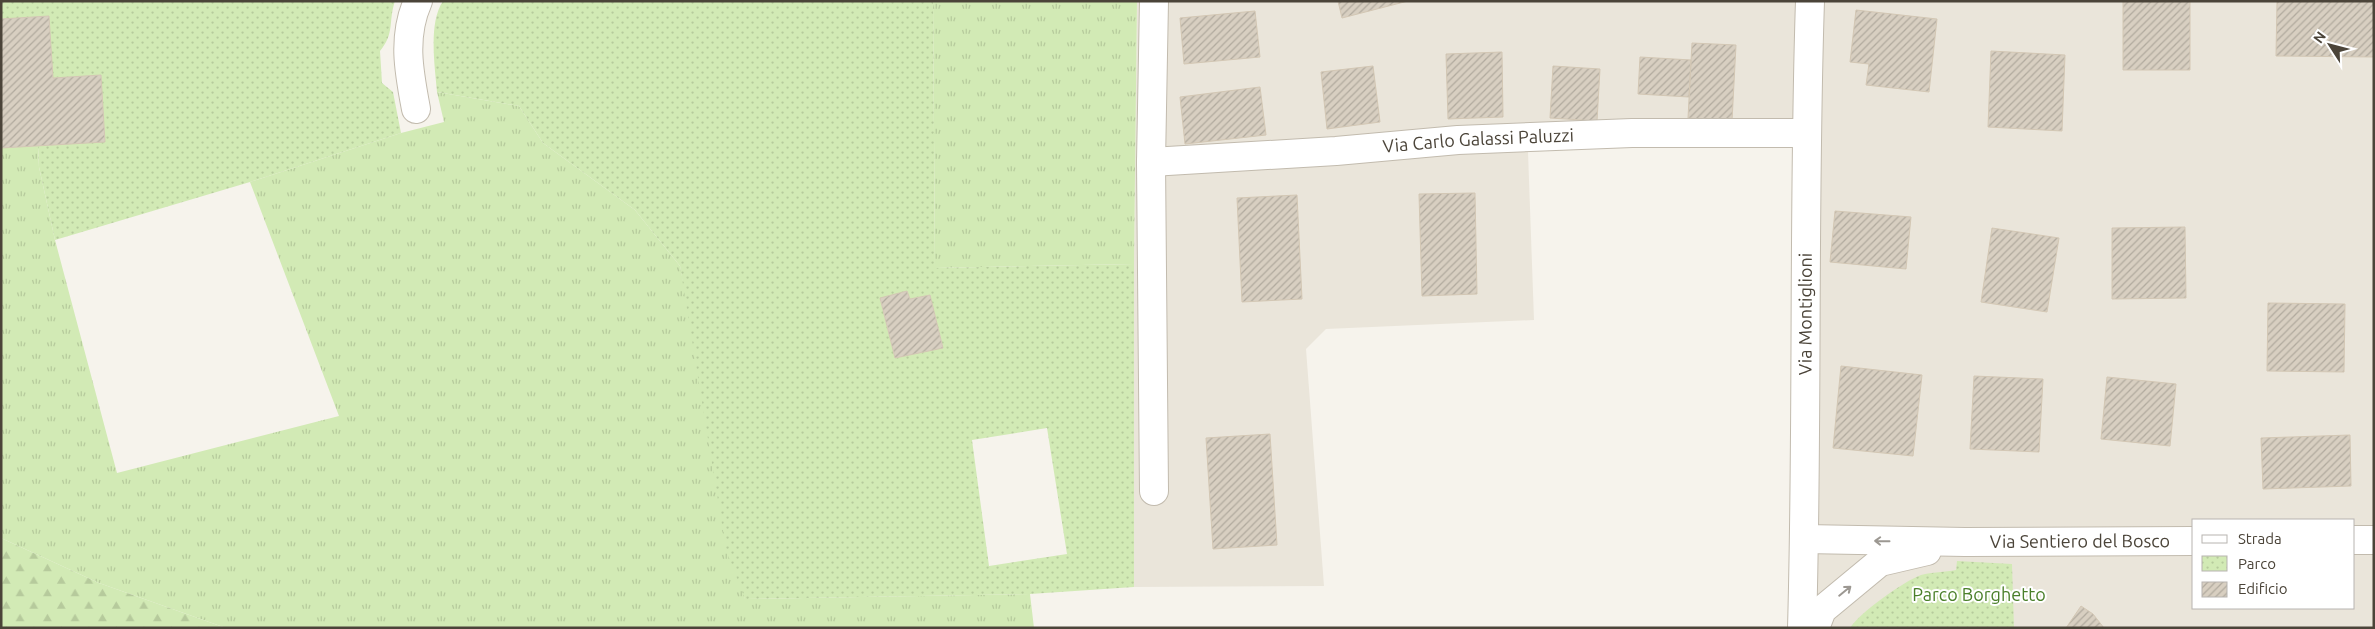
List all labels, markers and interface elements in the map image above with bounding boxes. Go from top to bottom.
north arrow [2305,20,2355,70]
text: N [2310,28,2329,46]
street label: Via Carlo Galassi Paluzzi [1382,124,1574,156]
street label: Via Montiglioni [1794,253,1815,375]
legend [2192,519,2355,609]
street label: Via Sentiero del Bosco [1990,530,2170,551]
text: Strada [2238,530,2282,547]
one-way arrow [1874,536,1890,545]
text: Parco [2238,555,2276,572]
text: Edificio [2238,580,2287,597]
park label: Parco Borghetto [1912,584,2046,604]
one-way arrow [1838,586,1851,597]

